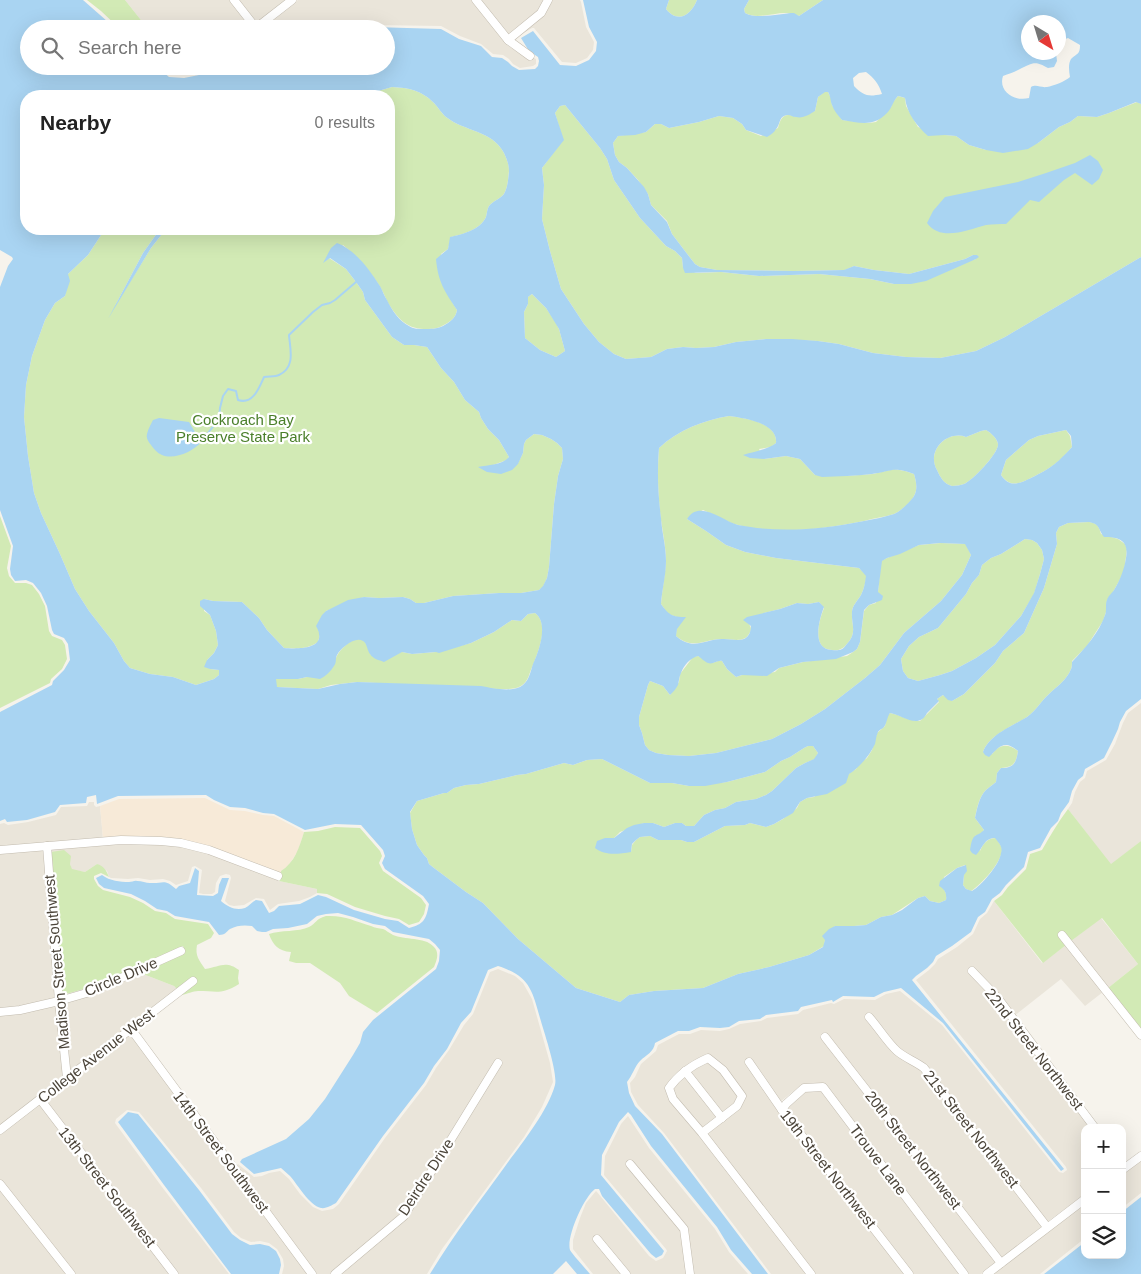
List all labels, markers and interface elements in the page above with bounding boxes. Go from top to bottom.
north arrow [1021,15,1066,60]
search box [20,20,395,75]
icon: search [38,34,66,62]
text: Search here [78,37,182,58]
text: Nearby [40,111,111,134]
text: 0 results [315,114,375,131]
park label: Cockroach Bay Preserve State Park [176,411,311,445]
street label: Madison Street Southwest [40,873,73,1050]
street label: Circle Drive [82,954,160,1000]
street label: 22nd Street Northwest [982,985,1088,1113]
street label: College Avenue West [34,1004,158,1106]
street label: 21st Street Northwest [920,1067,1023,1191]
street label: 20th Street Northwest [862,1087,965,1213]
street label: 14th Street Southwest [170,1088,273,1216]
street label: 19th Street Northwest [777,1106,880,1232]
street label: Trouve Lane [846,1121,910,1198]
street label: 13th Street Southwest [55,1123,160,1251]
map controls [1081,1124,1126,1259]
button: + [1081,1124,1126,1169]
street label: Deirdre Drive [394,1135,457,1218]
button: − [1081,1169,1126,1214]
button: layers [1081,1214,1126,1259]

